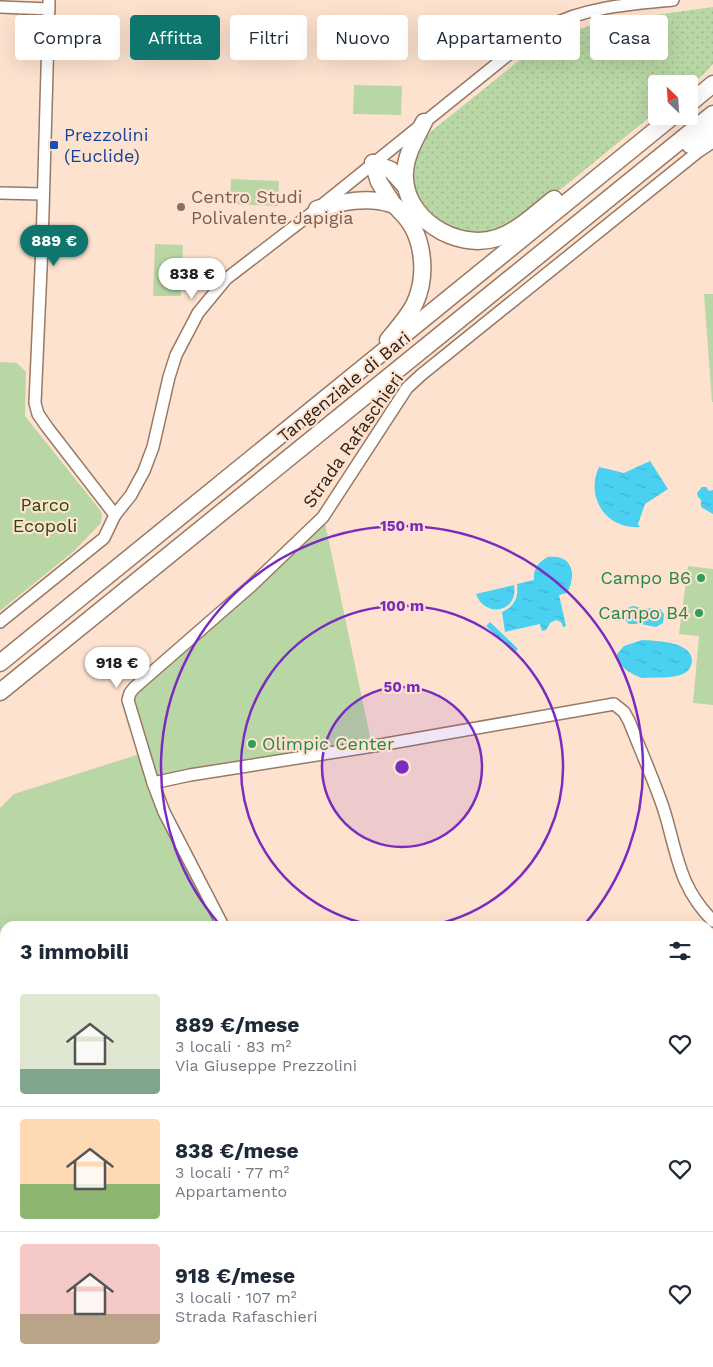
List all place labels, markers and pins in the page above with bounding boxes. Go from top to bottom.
place label: Prezzolini (Euclide) [64,124,149,166]
marker: Prezzolini (Euclide) [48,139,60,151]
place label: Centro Studi Polivalente Japigia [191,186,353,228]
marker: Centro Studi Polivalente Japigia [175,201,187,213]
pin: 889 € [19,224,89,267]
pin: 838 € [157,258,227,300]
place label: Campo B6 [600,567,691,588]
marker: Campo B6 [695,572,707,584]
place label: Campo B4 [598,602,689,623]
marker: Campo B4 [693,607,705,619]
pin: 918 € [82,646,152,689]
place label: Olimpic Center [262,733,394,754]
marker: Olimpic Center [246,738,258,750]
centre of rings [393,758,411,776]

